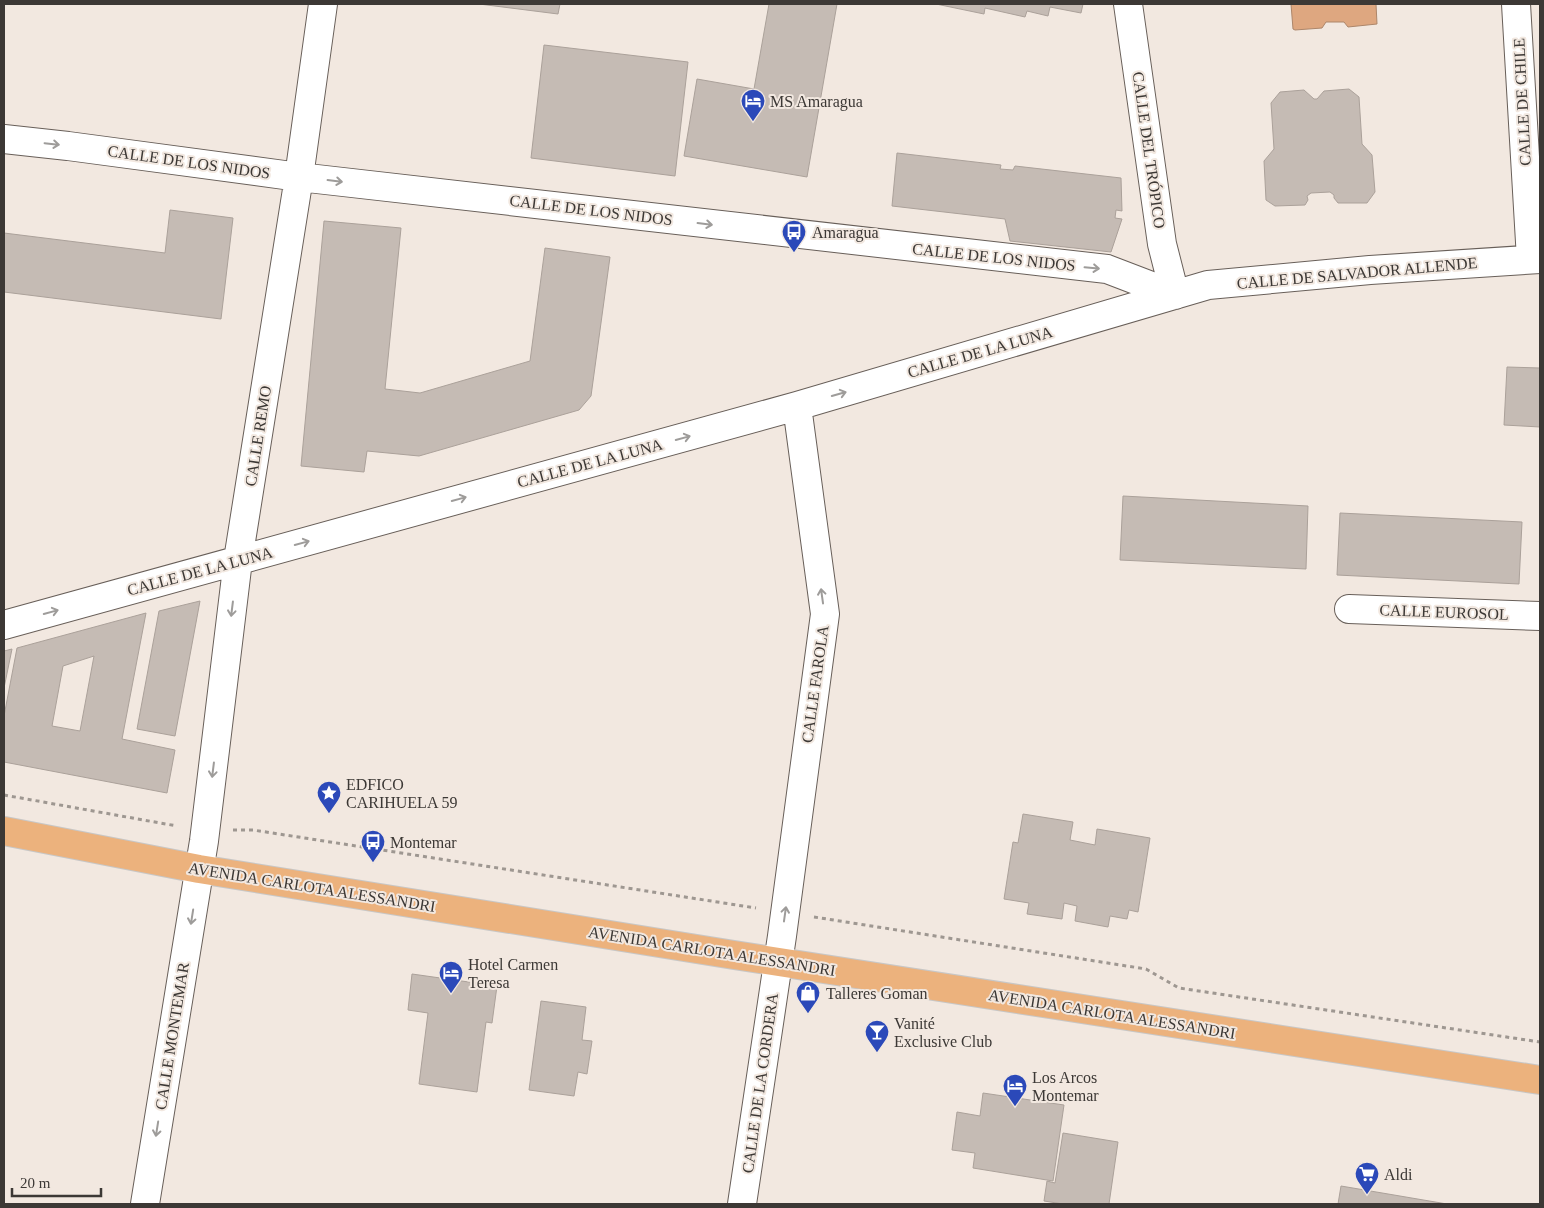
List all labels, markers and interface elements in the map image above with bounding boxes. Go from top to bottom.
street label: CALLE DE CHILE [1510,38,1534,166]
street label: CALLE DEL TRÓPICO [1130,70,1169,230]
hotel icon: MS Amaragua [740,88,766,122]
place label: MS Amaragua [770,93,863,111]
one-way arrow [44,139,60,149]
street label: CALLE DE LOS NIDOS [107,142,271,182]
one-way arrow [327,176,343,186]
street label: CALLE DE LOS NIDOS [509,192,673,228]
one-way arrow [697,219,713,229]
bus stop icon: Amaragua [781,219,807,253]
place label: Amaragua [812,224,879,242]
street label: CALLE DE LOS NIDOS [912,240,1076,274]
street label: CALLE DE SALVADOR ALLENDE [1236,254,1478,292]
one-way arrow [1084,263,1100,272]
street label: CALLE DE LA LUNA [906,323,1055,381]
street label: CALLE REMO [242,384,274,488]
one-way arrow [831,389,847,399]
one-way arrow [674,432,690,442]
street label: CALLE DE LA LUNA [515,435,665,491]
one-way arrow [450,494,466,504]
one-way arrow [294,537,310,547]
street label: CALLE DE LA LUNA [125,543,275,599]
one-way arrow [817,589,827,605]
one-way arrow [227,600,237,616]
street label: CALLE EUROSOL [1379,601,1509,623]
one-way arrow [42,607,58,616]
street label: CALLE FAROLA [798,624,832,744]
one-way arrow [208,762,218,778]
place label: EDFICO CARIHUELA 59 [346,776,458,811]
place icon: EDFICO CARIHUELA 59 [316,780,342,814]
bus stop icon: Montemar [360,829,386,863]
place label: Montemar [390,834,457,851]
street label: AVENIDA CARLOTA ALESSANDRI [187,859,437,915]
one-way arrow [780,906,790,922]
one-way arrow [186,908,196,924]
street label: AVENIDA CARLOTA ALESSANDRI [587,923,837,979]
place label: Hotel Carmen Teresa [468,956,558,991]
hotel icon: Hotel Carmen Teresa [438,960,464,994]
street label: CALLE MONTEMAR [152,961,192,1111]
shop icon: Talleres Goman [795,980,821,1014]
place label: Talleres Goman [826,985,928,1002]
street label: AVENIDA CARLOTA ALESSANDRI [987,986,1237,1042]
street label: CALLE DE LA CORDERA [739,991,781,1174]
place label: Vanité Exclusive Club [894,1015,992,1050]
bar icon: Vanité Exclusive Club [864,1019,890,1053]
place label: Los Arcos Montemar [1032,1069,1099,1104]
hotel icon: Los Arcos Montemar [1002,1073,1028,1107]
one-way arrow [152,1121,162,1137]
supermarket icon: Aldi [1354,1161,1380,1195]
scale bar [12,1166,101,1198]
place label: Aldi [1384,1166,1413,1183]
text: 20 m [20,1175,51,1191]

